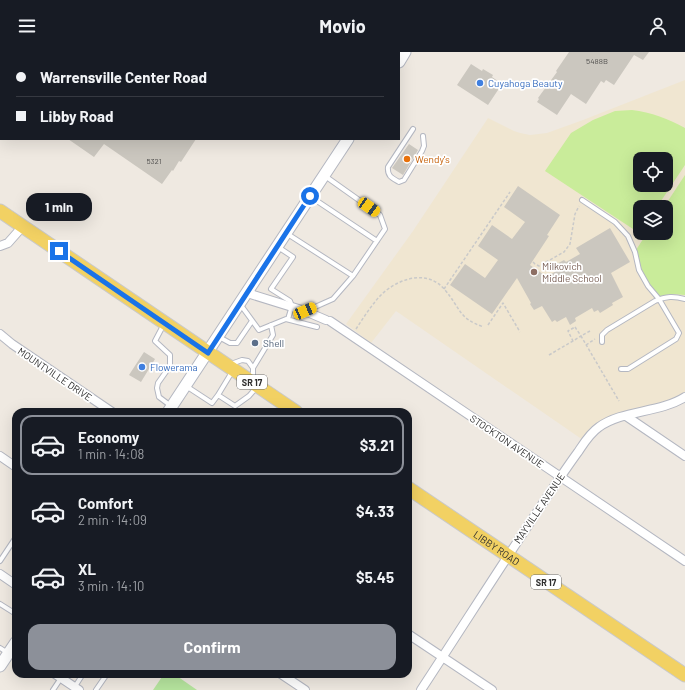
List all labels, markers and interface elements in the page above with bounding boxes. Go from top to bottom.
icon: menu [16,15,38,37]
text: Movio [319,15,366,37]
icon: person [647,15,669,37]
house number: 5488B [586,56,608,66]
text: Warrensville Center Road [40,68,207,86]
place label: Cuyahoga Beauty [488,77,563,89]
marker: Cuyahoga Beauty [475,78,485,88]
text: Libby Road [40,107,113,125]
map controls [633,152,673,240]
button: locate [633,152,673,192]
place label: Wendy's [415,153,450,165]
marker: Wendy's [402,154,412,164]
house number: 5321 [146,156,162,166]
route start [301,187,319,205]
callout: 1 min [26,193,92,221]
car [356,195,382,219]
text: 1 min [45,199,73,215]
button: layers [633,200,673,240]
route end [50,242,68,260]
place label: Milkovich Middle School [542,260,602,284]
marker: Milkovich Middle School [529,267,539,277]
car [292,301,318,321]
place label: Shell [263,337,284,349]
marker: Shell [250,338,260,348]
street label: MOUNTVILLE DRIVE [16,345,94,403]
place label: Flowerama [150,361,198,373]
marker: Flowerama [137,362,147,372]
road number: SR 17 [237,375,267,389]
street label: STOCKTON AVENUE [468,412,546,470]
icon: car [30,427,66,463]
text: Economy [78,428,139,446]
text: $3.21 [360,436,394,454]
text: 1 min · 14:08 [78,446,144,462]
street label: MAYVILLE AVENUE [511,470,567,546]
icon: car [30,493,66,529]
text: Comfort [78,494,133,512]
text: $4.33 [356,502,394,520]
text: 2 min · 14:09 [78,512,147,528]
street label: LIBBY ROAD [471,528,522,568]
icon: car [30,559,66,595]
text: XL [78,560,96,578]
text: $5.45 [356,568,394,586]
road number: SR 17 [531,575,561,589]
text: 3 min · 14:10 [78,578,144,594]
button: Confirm [28,624,396,670]

